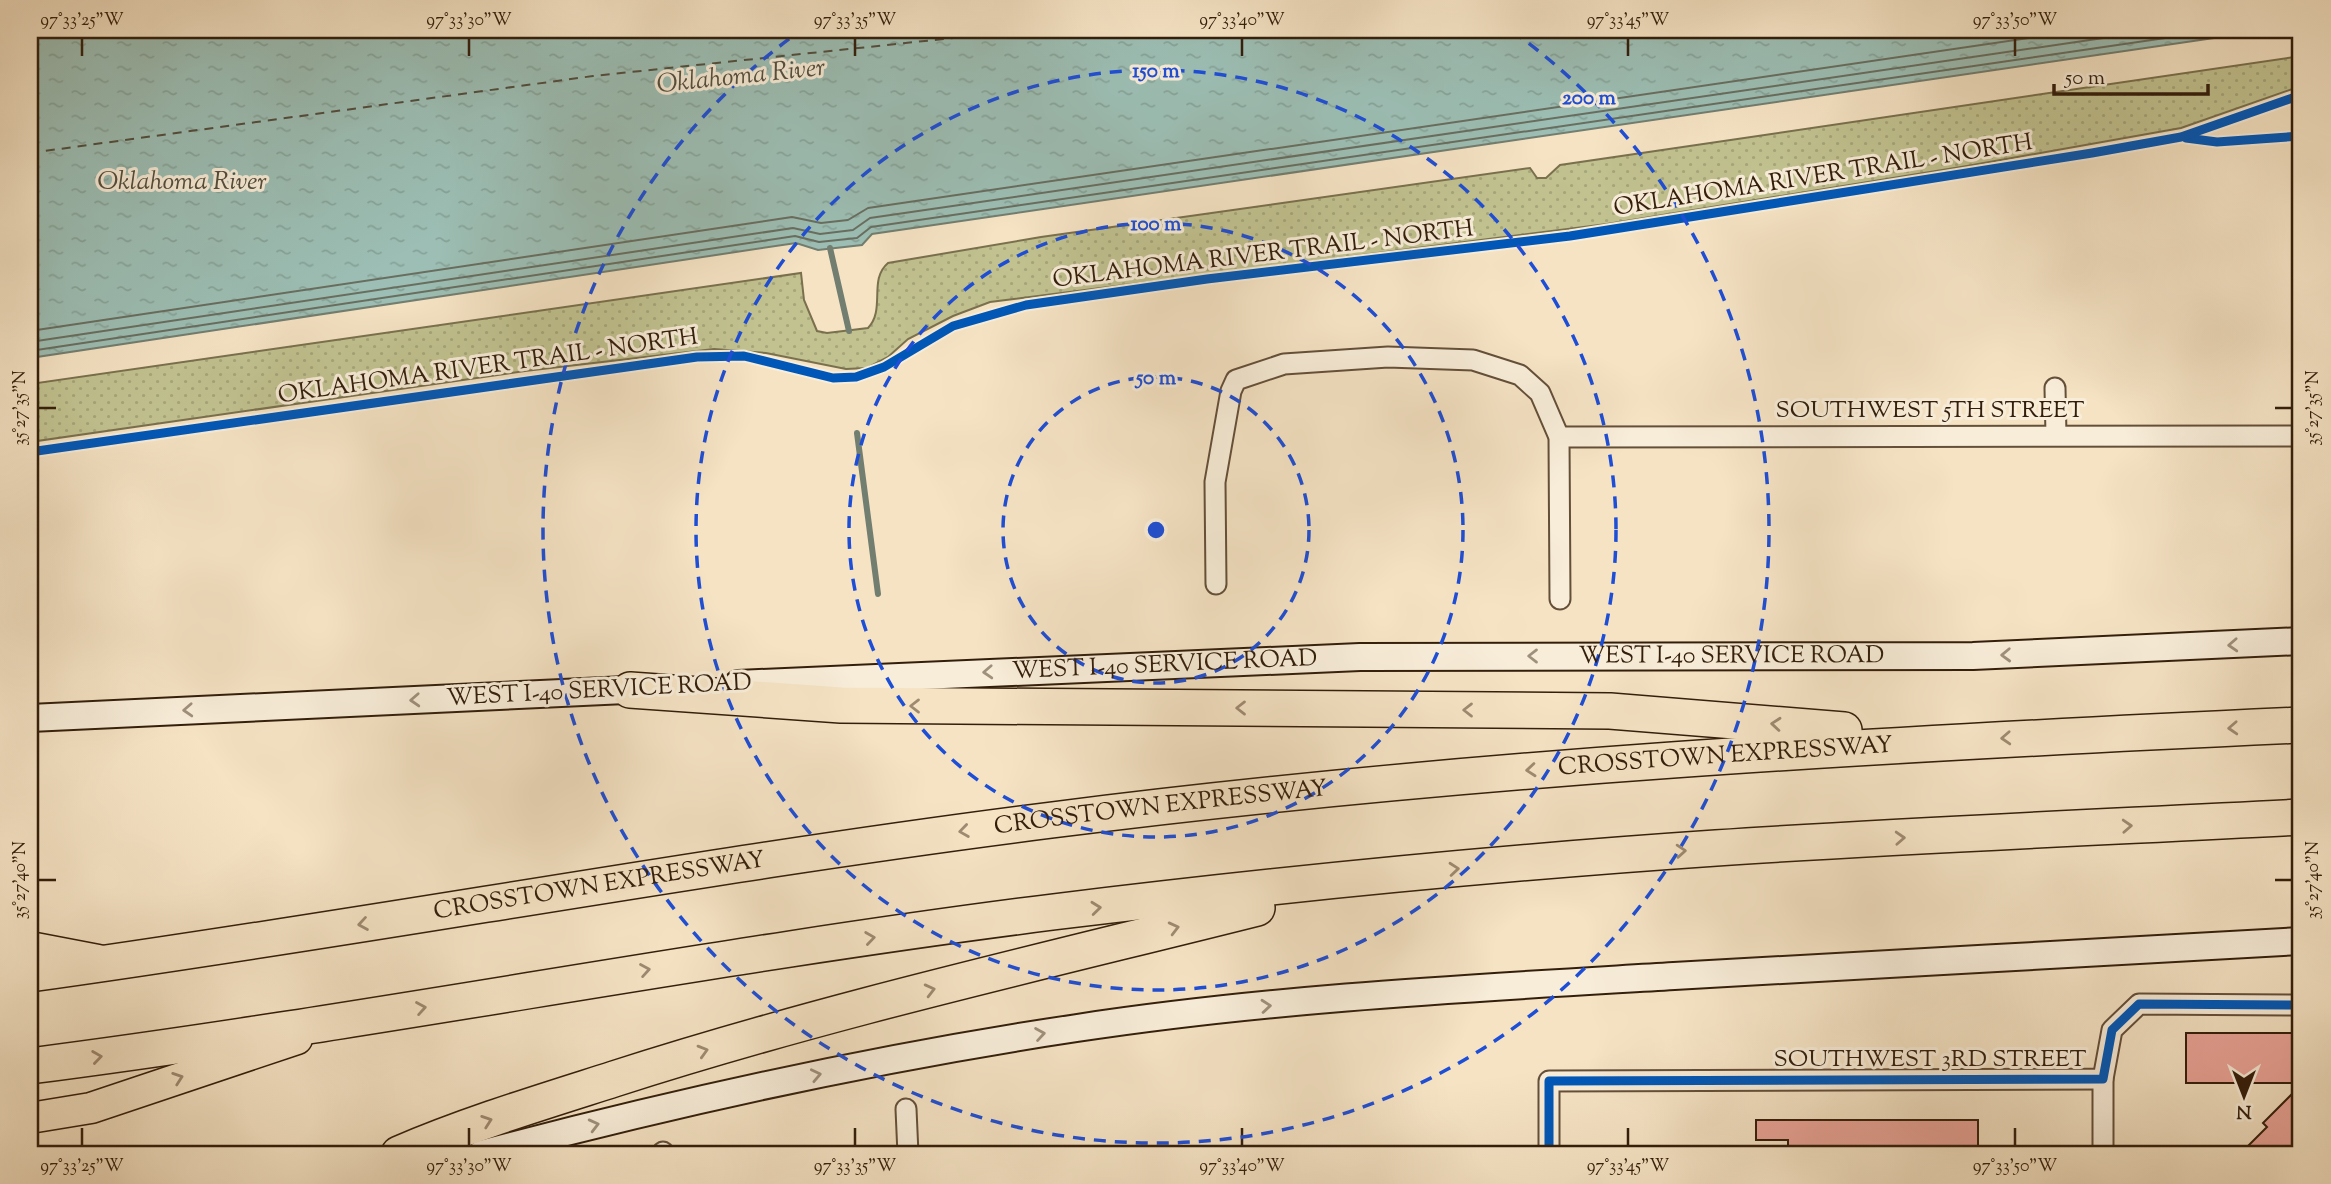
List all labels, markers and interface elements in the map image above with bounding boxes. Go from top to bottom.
text: 97°33'25"W [40,8,124,34]
text: 97°33'30"W [426,8,512,34]
text: 97°33'35"W [814,8,896,34]
text: 97°33'40"W [1199,8,1285,34]
text: 97°33'45"W [1587,8,1669,34]
text: 97°33'50"W [1973,8,2057,34]
water label: Oklahoma River [655,50,827,104]
scale bar [2054,52,2208,96]
text: 150 m [1132,57,1180,87]
text: 50 m [2064,64,2105,94]
text: 200 m [1562,84,1617,114]
street label: OKLAHOMA RIVER TRAIL - NORTH [1611,126,2035,226]
water label: Oklahoma River [97,164,267,201]
text: 100 m [1131,210,1182,240]
street label: OKLAHOMA RIVER TRAIL - NORTH [1051,212,1475,298]
street label: OKLAHOMA RIVER TRAIL - NORTH [276,321,700,413]
text: 50 m [1134,364,1177,394]
text: 35°27'35"N [8,370,34,446]
text: 35°27'35"N [2301,370,2327,446]
street label: SOUTHWEST 5TH STREET [1776,394,2085,428]
centre of rings [1144,518,1168,542]
one-way arrow [2227,638,2238,653]
street label: WEST I-40 SERVICE ROAD [1579,639,1884,674]
street label: WEST I-40 SERVICE ROAD [1011,642,1318,689]
one-way arrow [1528,648,1538,664]
one-way arrow [2000,648,2011,663]
one-way arrow [982,664,993,679]
street label: WEST I-40 SERVICE ROAD [446,666,752,716]
one-way arrow [410,692,421,707]
one-way arrow [910,698,920,714]
one-way arrow [1235,700,1246,716]
one-way arrow [1463,702,1473,718]
one-way arrow [182,703,193,718]
one-way arrow [1770,717,1781,732]
one-way arrow [2227,721,2238,736]
street label: CROSSTOWN EXPRESSWAY [1557,729,1894,785]
one-way arrow [2000,731,2011,746]
one-way arrow [1525,762,1537,777]
street label: CROSSTOWN EXPRESSWAY [992,772,1329,844]
one-way arrow [2122,819,2133,834]
one-way arrow [958,824,970,839]
one-way arrow [1895,831,1906,846]
text: 35°27'40"N [8,841,34,919]
text: 35°27'40"N [2301,841,2327,919]
street label: CROSSTOWN EXPRESSWAY [431,843,767,929]
one-way arrow [1675,843,1686,858]
one-way arrow [1449,862,1460,877]
one-way arrow [1090,900,1102,915]
one-way arrow [357,916,369,931]
one-way arrow [1168,922,1180,936]
one-way arrow [864,930,876,945]
one-way arrow [639,963,651,978]
one-way arrow [924,984,936,998]
one-way arrow [1261,999,1272,1014]
one-way arrow [415,1001,427,1016]
one-way arrow [1034,1027,1046,1042]
street label: SOUTHWEST 3RD STREET [1774,1043,2087,1077]
one-way arrow [697,1044,709,1059]
one-way arrow [92,1050,103,1065]
north arrow [2208,1062,2278,1132]
one-way arrow [810,1068,822,1083]
one-way arrow [172,1072,184,1086]
text: N [2236,1097,2252,1124]
one-way arrow [480,1116,492,1130]
one-way arrow [588,1119,600,1133]
text: 97°33'25"W [40,1154,124,1180]
text: 97°33'30"W [426,1154,512,1180]
text: 97°33'35"W [814,1154,896,1180]
text: 97°33'40"W [1199,1154,1285,1180]
text: 97°33'45"W [1587,1154,1669,1180]
text: 97°33'50"W [1973,1154,2057,1180]

